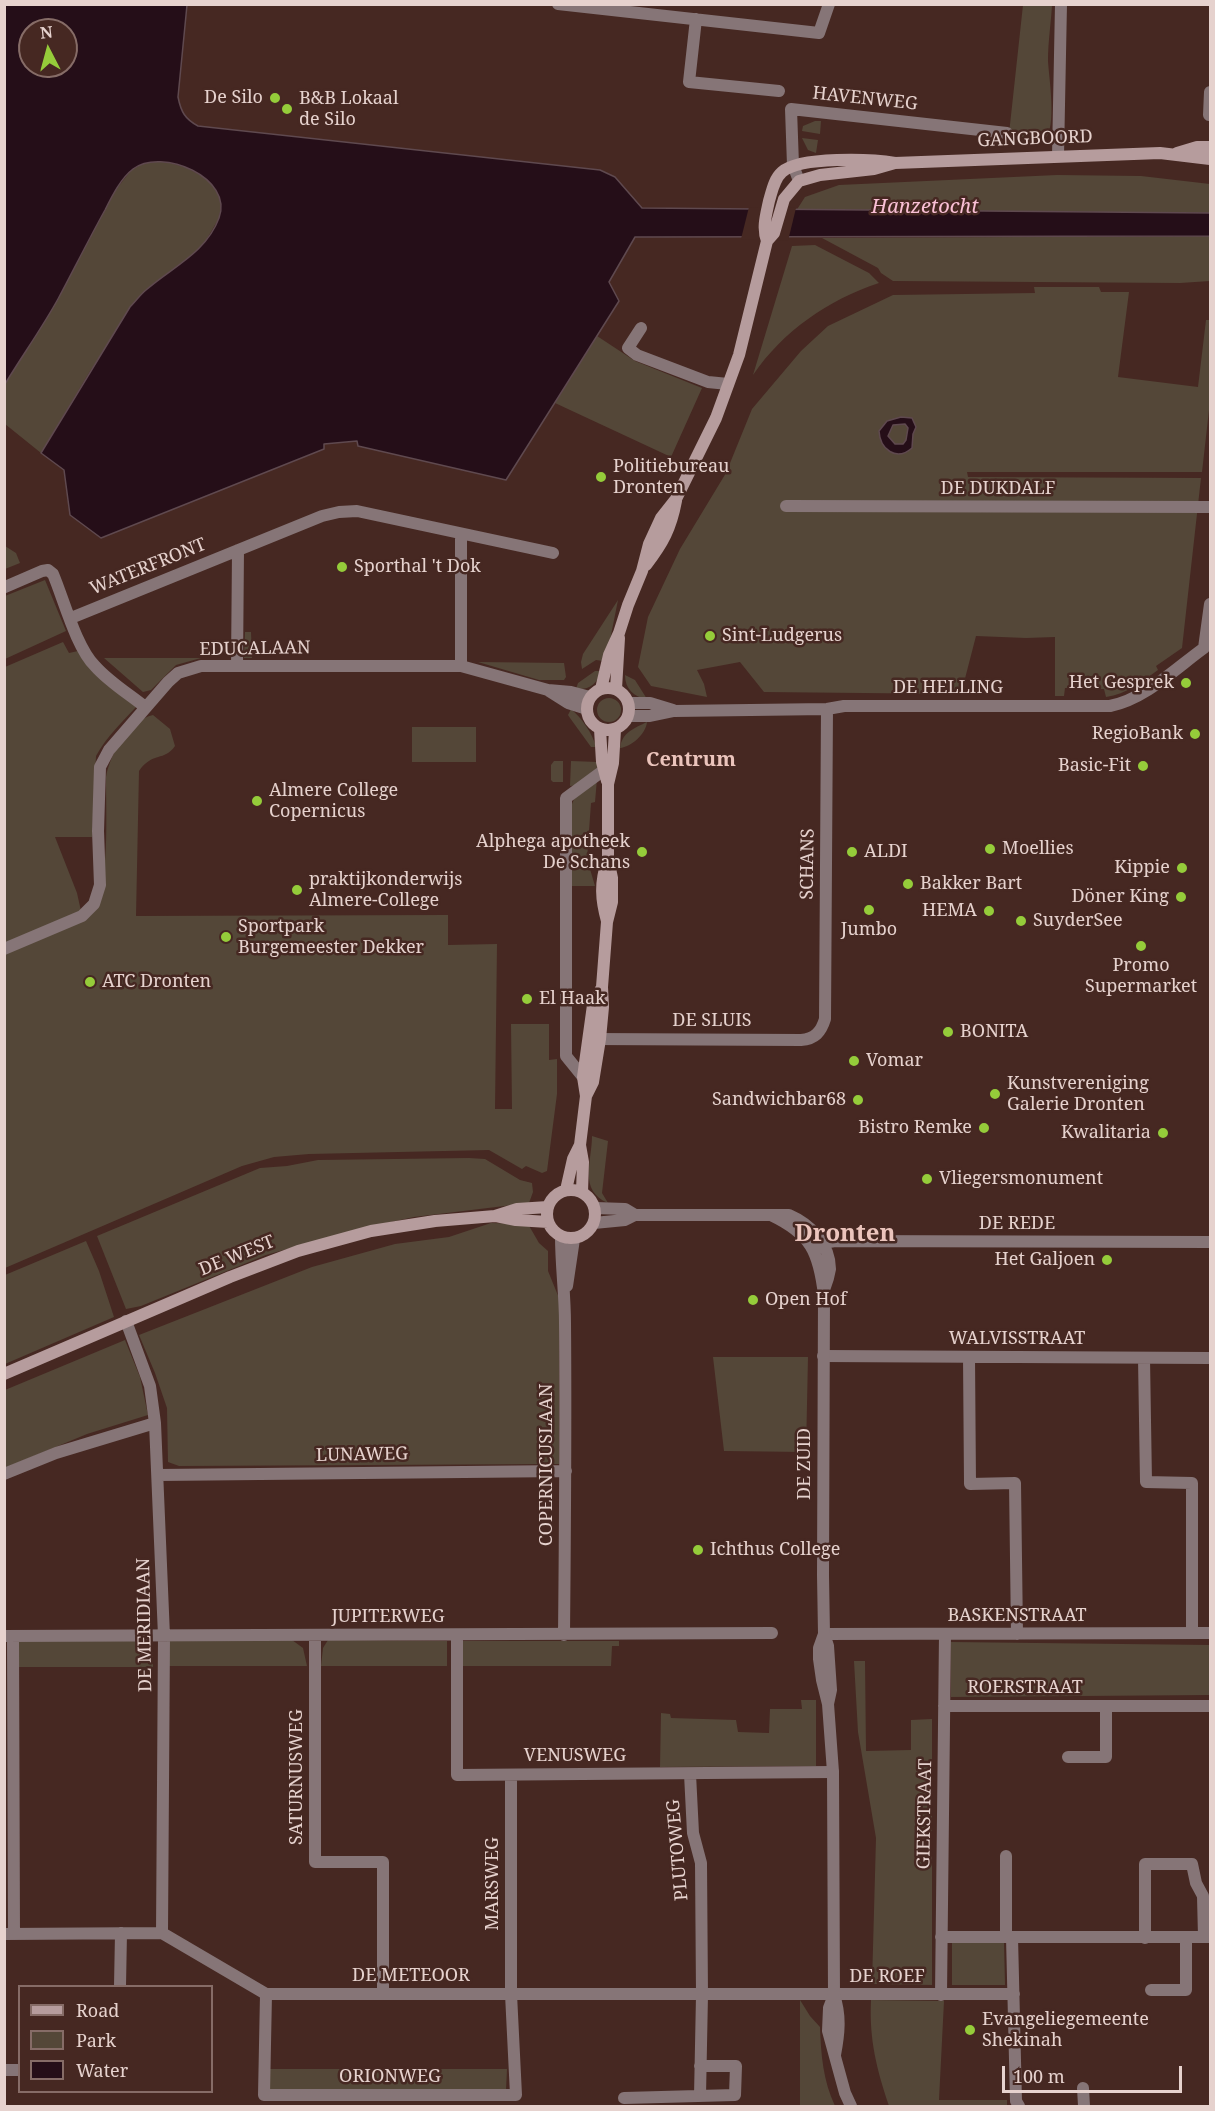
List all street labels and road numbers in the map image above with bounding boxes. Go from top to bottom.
street label: HAVENWEG [811,83,919,115]
street label: GANGBOORD [977,126,1093,152]
street label: DE DUKDALF [941,478,1055,500]
street label: WATERFRONT [87,534,209,600]
street label: EDUCALAAN [199,637,311,661]
street label: DE HELLING [893,677,1003,699]
street label: SCHANS [797,828,819,900]
street label: DE SLUIS [672,1010,752,1032]
street label: DE REDE [979,1213,1055,1235]
street label: DE WEST [196,1231,278,1281]
street label: WALVISSTRAAT [949,1328,1085,1350]
street label: COPERNICUSLAAN [536,1384,558,1546]
street label: DE ZUID [794,1428,816,1500]
street label: LUNAWEG [316,1443,408,1467]
street label: DE MERIDIAAN [133,1558,157,1692]
street label: BASKENSTRAAT [947,1605,1087,1627]
street label: JUPITERWEG [331,1606,445,1628]
street label: ROERSTRAAT [967,1677,1083,1699]
street label: SATURNUSWEG [286,1709,308,1845]
street label: VENUSWEG [524,1745,626,1767]
street label: GIEKSTRAAT [913,1758,937,1870]
street label: PLUTOWEG [663,1798,693,1902]
street label: MARSWEG [482,1837,504,1931]
street label: DE METEOOR [352,1965,470,1987]
street label: DE ROEF [849,1966,925,1988]
street label: ORIONWEG [339,2066,441,2088]

